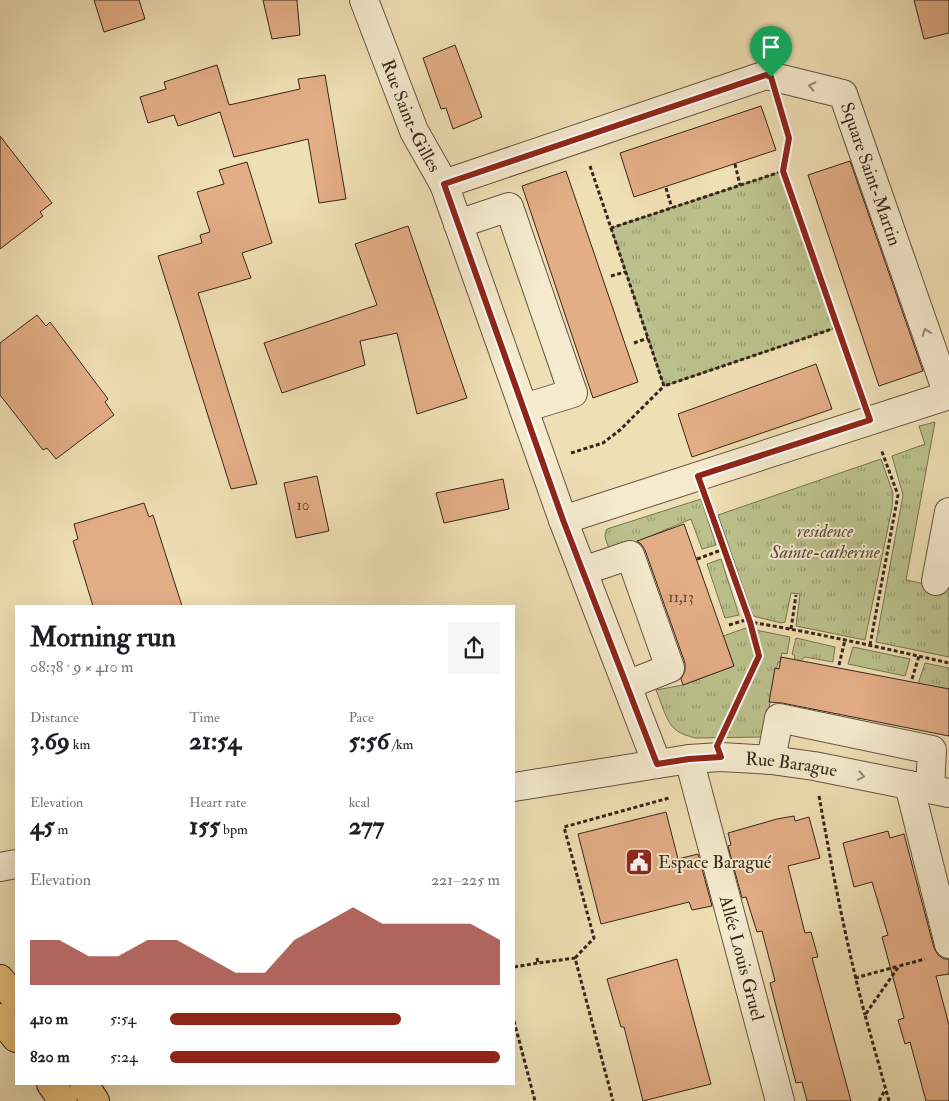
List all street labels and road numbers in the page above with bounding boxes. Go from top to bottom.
street label: Rue Saint-Gilles [376,56,446,176]
street label: Square Saint-Martin [835,99,907,249]
street label: Rue Barague [745,747,840,782]
street label: Allée Louis Gruel [714,892,770,1024]

